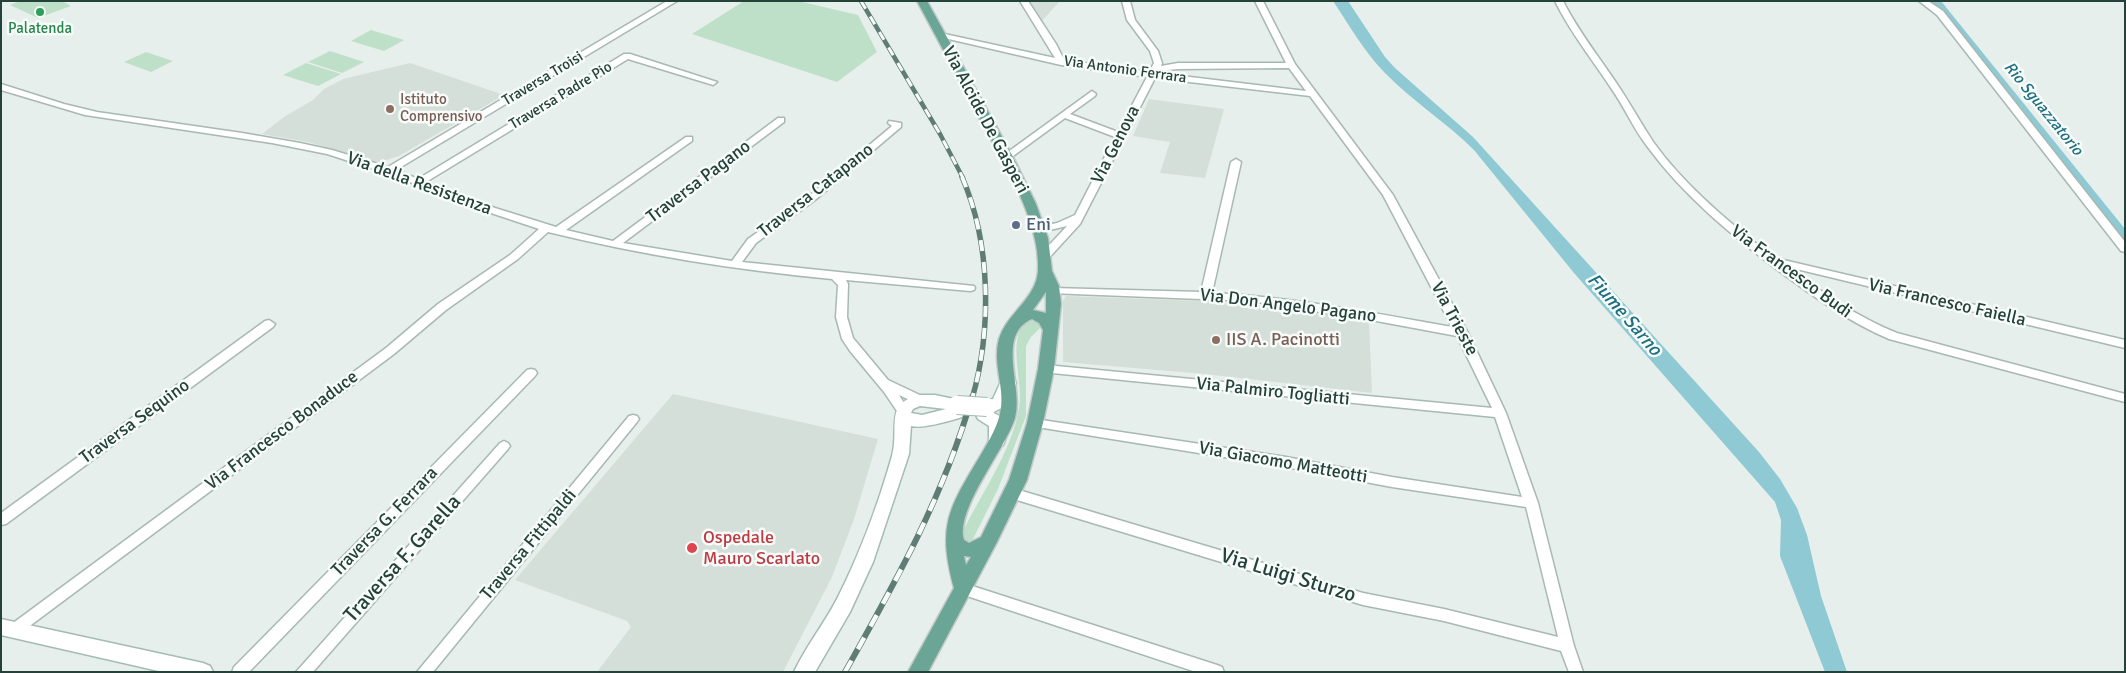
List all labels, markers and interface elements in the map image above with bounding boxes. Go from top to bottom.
marker: Palatenda [34,6,46,18]
place label: Palatenda [8,20,72,38]
street label: Via Alcide De Gasperi [937,43,1033,197]
street label: Traversa Troisi [499,48,587,110]
street label: Via Antonio Ferrara [1063,52,1187,88]
street label: Traversa Padre Pio [506,58,616,134]
water label: Rio Sguazzatorio [1999,58,2087,160]
place label: Istituto Comprensivo [400,91,483,126]
street label: Via Genova [1087,102,1145,188]
marker: Istituto Comprensivo [384,103,396,115]
street label: Traversa Pagano [643,136,755,228]
street label: Traversa Catapano [754,139,878,243]
street label: Via della Resistenza [344,148,494,220]
place label: Eni [1026,214,1051,236]
marker: Eni [1010,219,1022,231]
street label: Via Francesco Budi [1726,221,1856,323]
water label: Fiume Sarno [1582,269,1666,361]
street label: Via Francesco Faiella [1866,274,2028,332]
street label: Via Trieste [1426,279,1482,359]
street label: Via Don Angelo Pagano [1199,284,1377,328]
place label: IIS A. Pacinotti [1226,329,1340,351]
marker: IIS A. Pacinotti [1210,334,1222,346]
street label: Via Francesco Bonaduce [201,367,363,495]
street label: Via Palmiro Togliatti [1195,373,1351,411]
street label: Traversa Sequino [76,375,194,469]
street label: Via Giacomo Matteotti [1197,438,1369,488]
street label: Traversa G. Ferrara [327,463,443,581]
street label: Traversa Fittipaldi [476,485,582,605]
street label: Traversa F. Garella [339,490,467,628]
place label: Ospedale Mauro Scarlato [703,527,820,570]
marker: Ospedale Mauro Scarlato [685,541,699,555]
street label: Via Luigi Sturzo [1217,543,1359,609]

